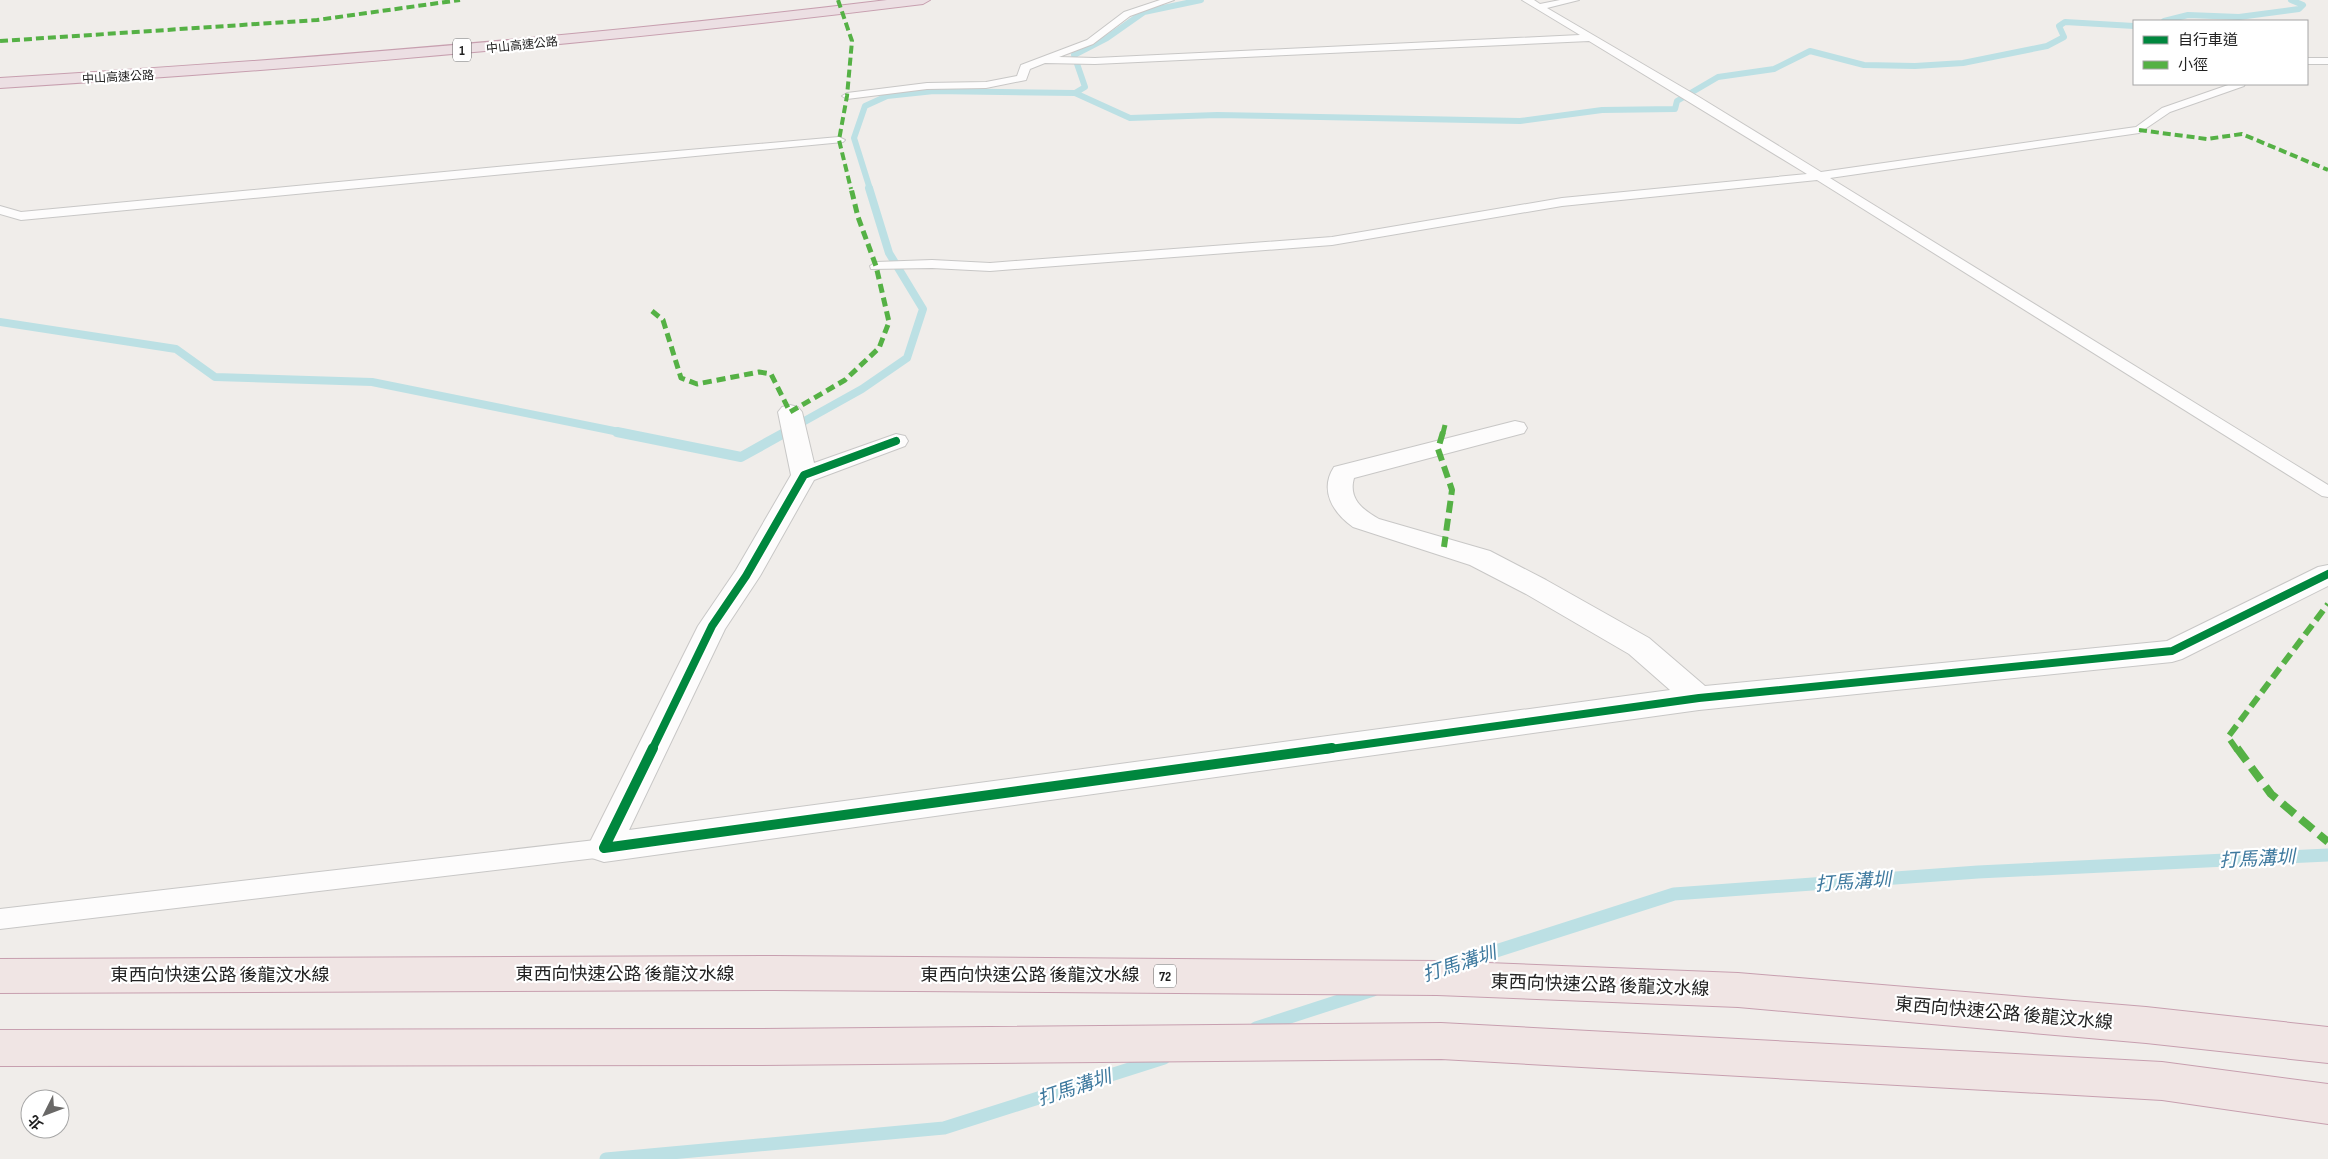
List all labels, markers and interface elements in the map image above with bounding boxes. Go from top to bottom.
legend [2133,20,2308,85]
text: 自行車道 [2178,31,2238,50]
street label: 中山高速公路 [485,34,559,57]
road number: 1 [453,38,471,62]
text: 小徑 [2178,56,2208,75]
street label: 中山高速公路 [82,68,154,87]
water label: 打馬溝圳 [2219,846,2299,873]
water label: 打馬溝圳 [1814,868,1895,897]
water label: 打馬溝圳 [1420,941,1502,987]
street label: 東西向快速公路 後龍汶水線 [516,964,734,985]
road number: 72 [1154,964,1176,988]
street label: 東西向快速公路 後龍汶水線 [111,965,329,986]
street label: 東西向快速公路 後龍汶水線 [921,965,1139,986]
street label: 東西向快速公路 後龍汶水線 [1490,971,1710,1000]
street label: 東西向快速公路 後龍汶水線 [1894,993,2114,1033]
water label: 打馬溝圳 [1035,1065,1117,1111]
north arrow [20,1089,70,1139]
text: 北 [25,1111,47,1133]

